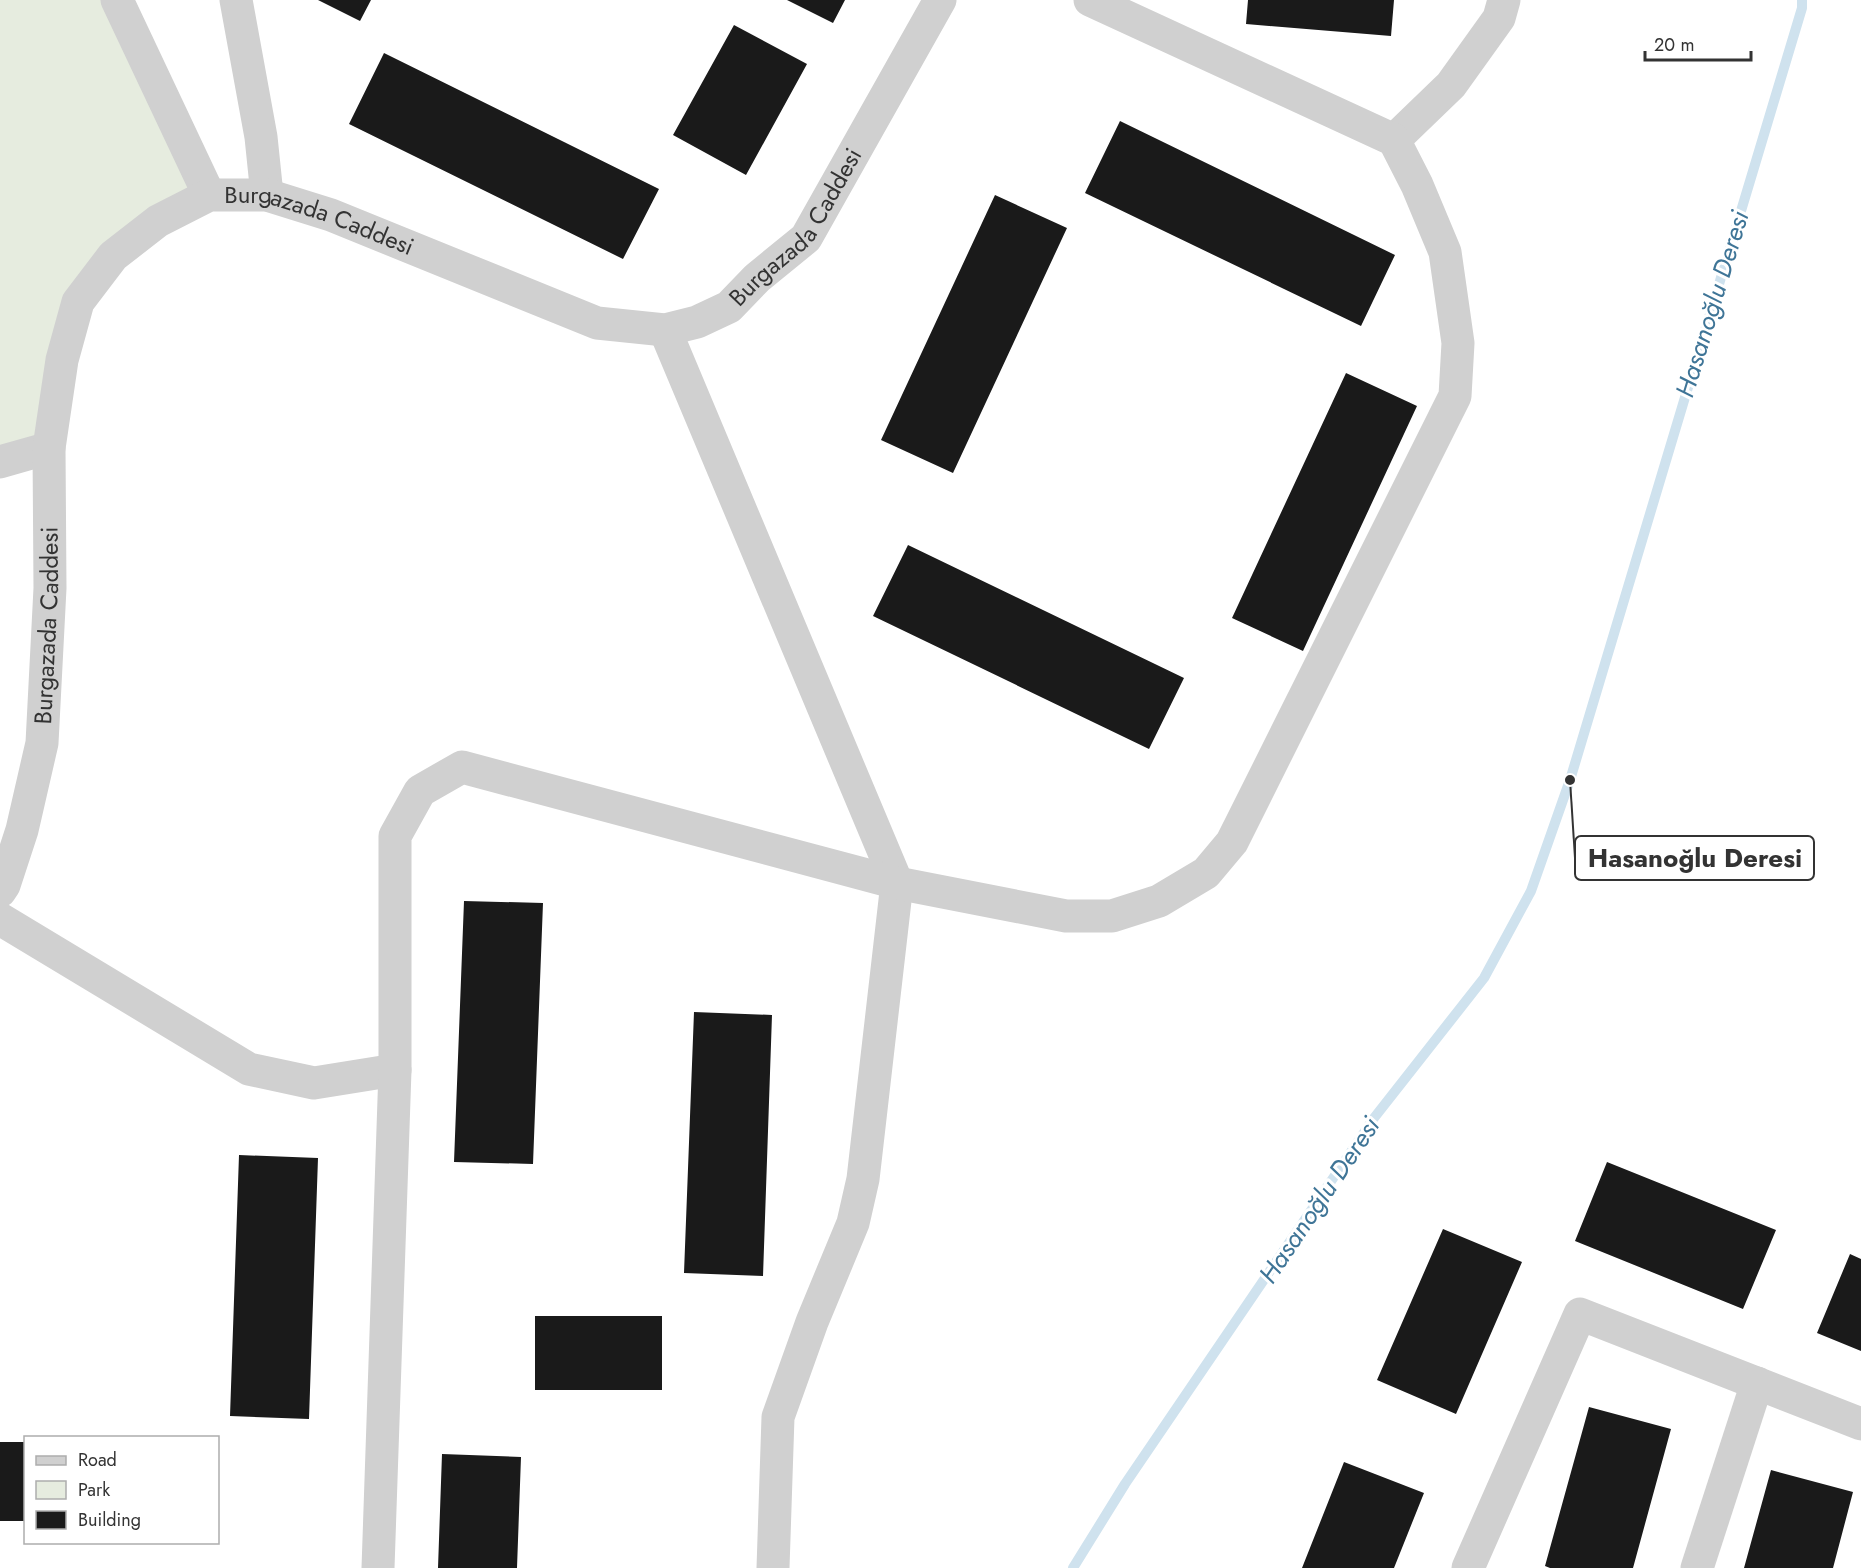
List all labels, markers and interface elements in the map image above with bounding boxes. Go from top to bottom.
scale bar [1645,24,1752,62]
text: 20 m [1654,32,1694,58]
street label: Burgazada Caddesi [721,141,870,314]
street label: Burgazada Caddesi [224,177,419,264]
water label: Hasanoğlu Deresi [1666,206,1759,402]
street label: Burgazada Caddesi [25,527,67,725]
callout: Hasanoğlu Deresi [1575,836,1814,880]
text: Hasanoğlu Deresi [1588,839,1802,877]
water label: Hasanoğlu Deresi [1249,1109,1389,1291]
legend [24,1436,219,1544]
text: Road [78,1447,117,1473]
text: Park [78,1477,110,1503]
text: Building [78,1507,141,1533]

